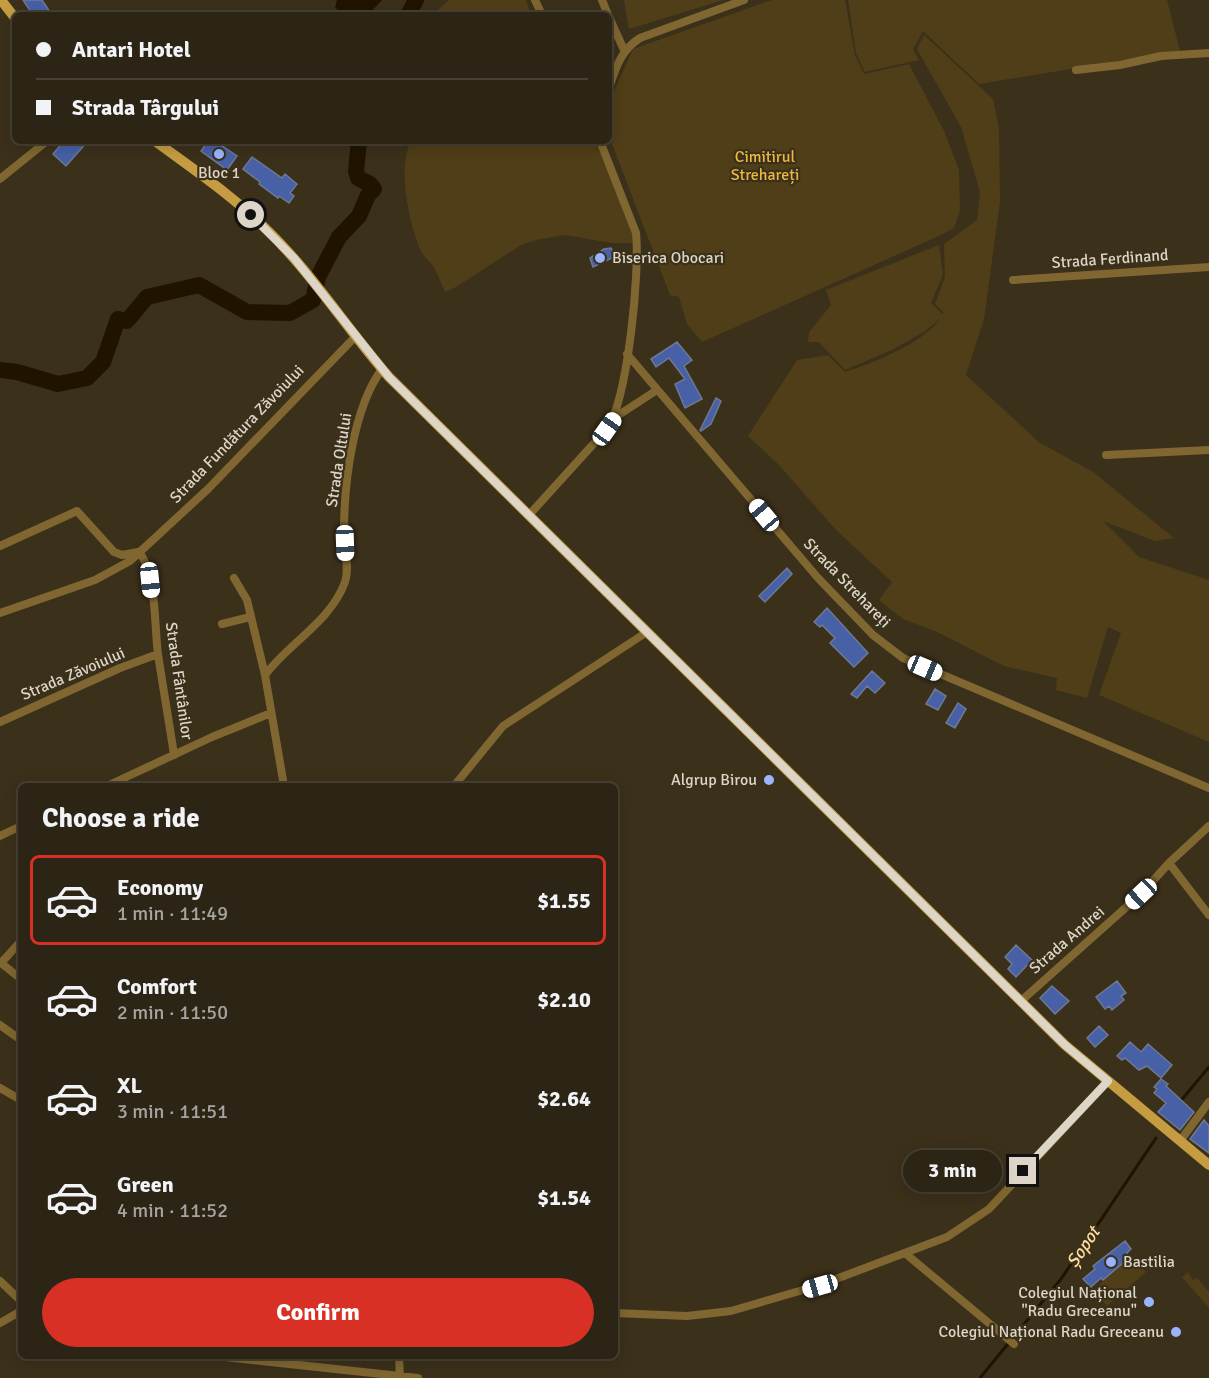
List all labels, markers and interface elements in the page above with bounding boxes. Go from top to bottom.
text: Antari Hotel [72,36,191,63]
text: Strada Târgului [72,94,219,121]
marker: Bloc 1 [212,147,226,161]
park label: Cimitirul Strehareți [731,147,799,185]
place label: Bloc 1 [198,163,240,183]
route start [237,201,264,228]
street label: Strada Ferdinand [1051,245,1169,273]
place label: Biserica Obocari [612,248,724,268]
marker: Biserica Obocari [593,251,607,265]
street label: Strada Fundătura Zăvoiului [166,361,308,507]
car [589,409,625,449]
street label: Strada Oltului [322,411,356,509]
car [746,495,782,535]
car [335,525,355,561]
street label: Strada Strehareți [799,534,895,632]
car [139,561,161,599]
street label: Strada Fântânilor [161,621,197,741]
street label: Strada Zăvoiului [18,643,128,705]
car [905,653,945,683]
place label: Algrup Birou [671,770,757,790]
marker: Algrup Birou [762,773,776,787]
text: Choose a ride [42,802,200,835]
icon: car [45,873,99,927]
text: Economy [117,874,203,901]
car [1122,875,1160,913]
text: $1.55 [537,887,591,914]
text: 1 min · 11:49 [117,901,228,926]
street label: Strada Andrei [1025,902,1109,978]
icon: car [45,972,99,1026]
text: Comfort [117,973,197,1000]
text: $2.10 [537,986,591,1013]
text: 2 min · 11:50 [117,1000,228,1025]
icon: car [45,1071,99,1125]
text: XL [117,1072,142,1099]
text: $2.64 [537,1085,591,1112]
text: 3 min · 11:51 [117,1099,228,1124]
callout: 3 min [903,1150,1002,1192]
route end [1009,1157,1036,1184]
text: 3 min [928,1158,977,1183]
icon: car [45,1170,99,1224]
text: Green [117,1171,174,1198]
text: $1.54 [537,1184,591,1211]
text: 4 min · 11:52 [117,1198,228,1223]
water label: Șopot [1061,1220,1106,1272]
place label: Bastilia [1123,1252,1175,1272]
marker: Bastilia [1104,1255,1118,1269]
car [800,1272,840,1300]
button: Confirm [42,1278,594,1347]
place label: Colegiul Național "Radu Greceanu" [1018,1283,1137,1321]
marker: Colegiul Național "Radu Greceanu" [1142,1295,1156,1309]
place label: Colegiul Național Radu Greceanu [938,1322,1164,1342]
marker: Colegiul Național Radu Greceanu [1169,1325,1183,1339]

